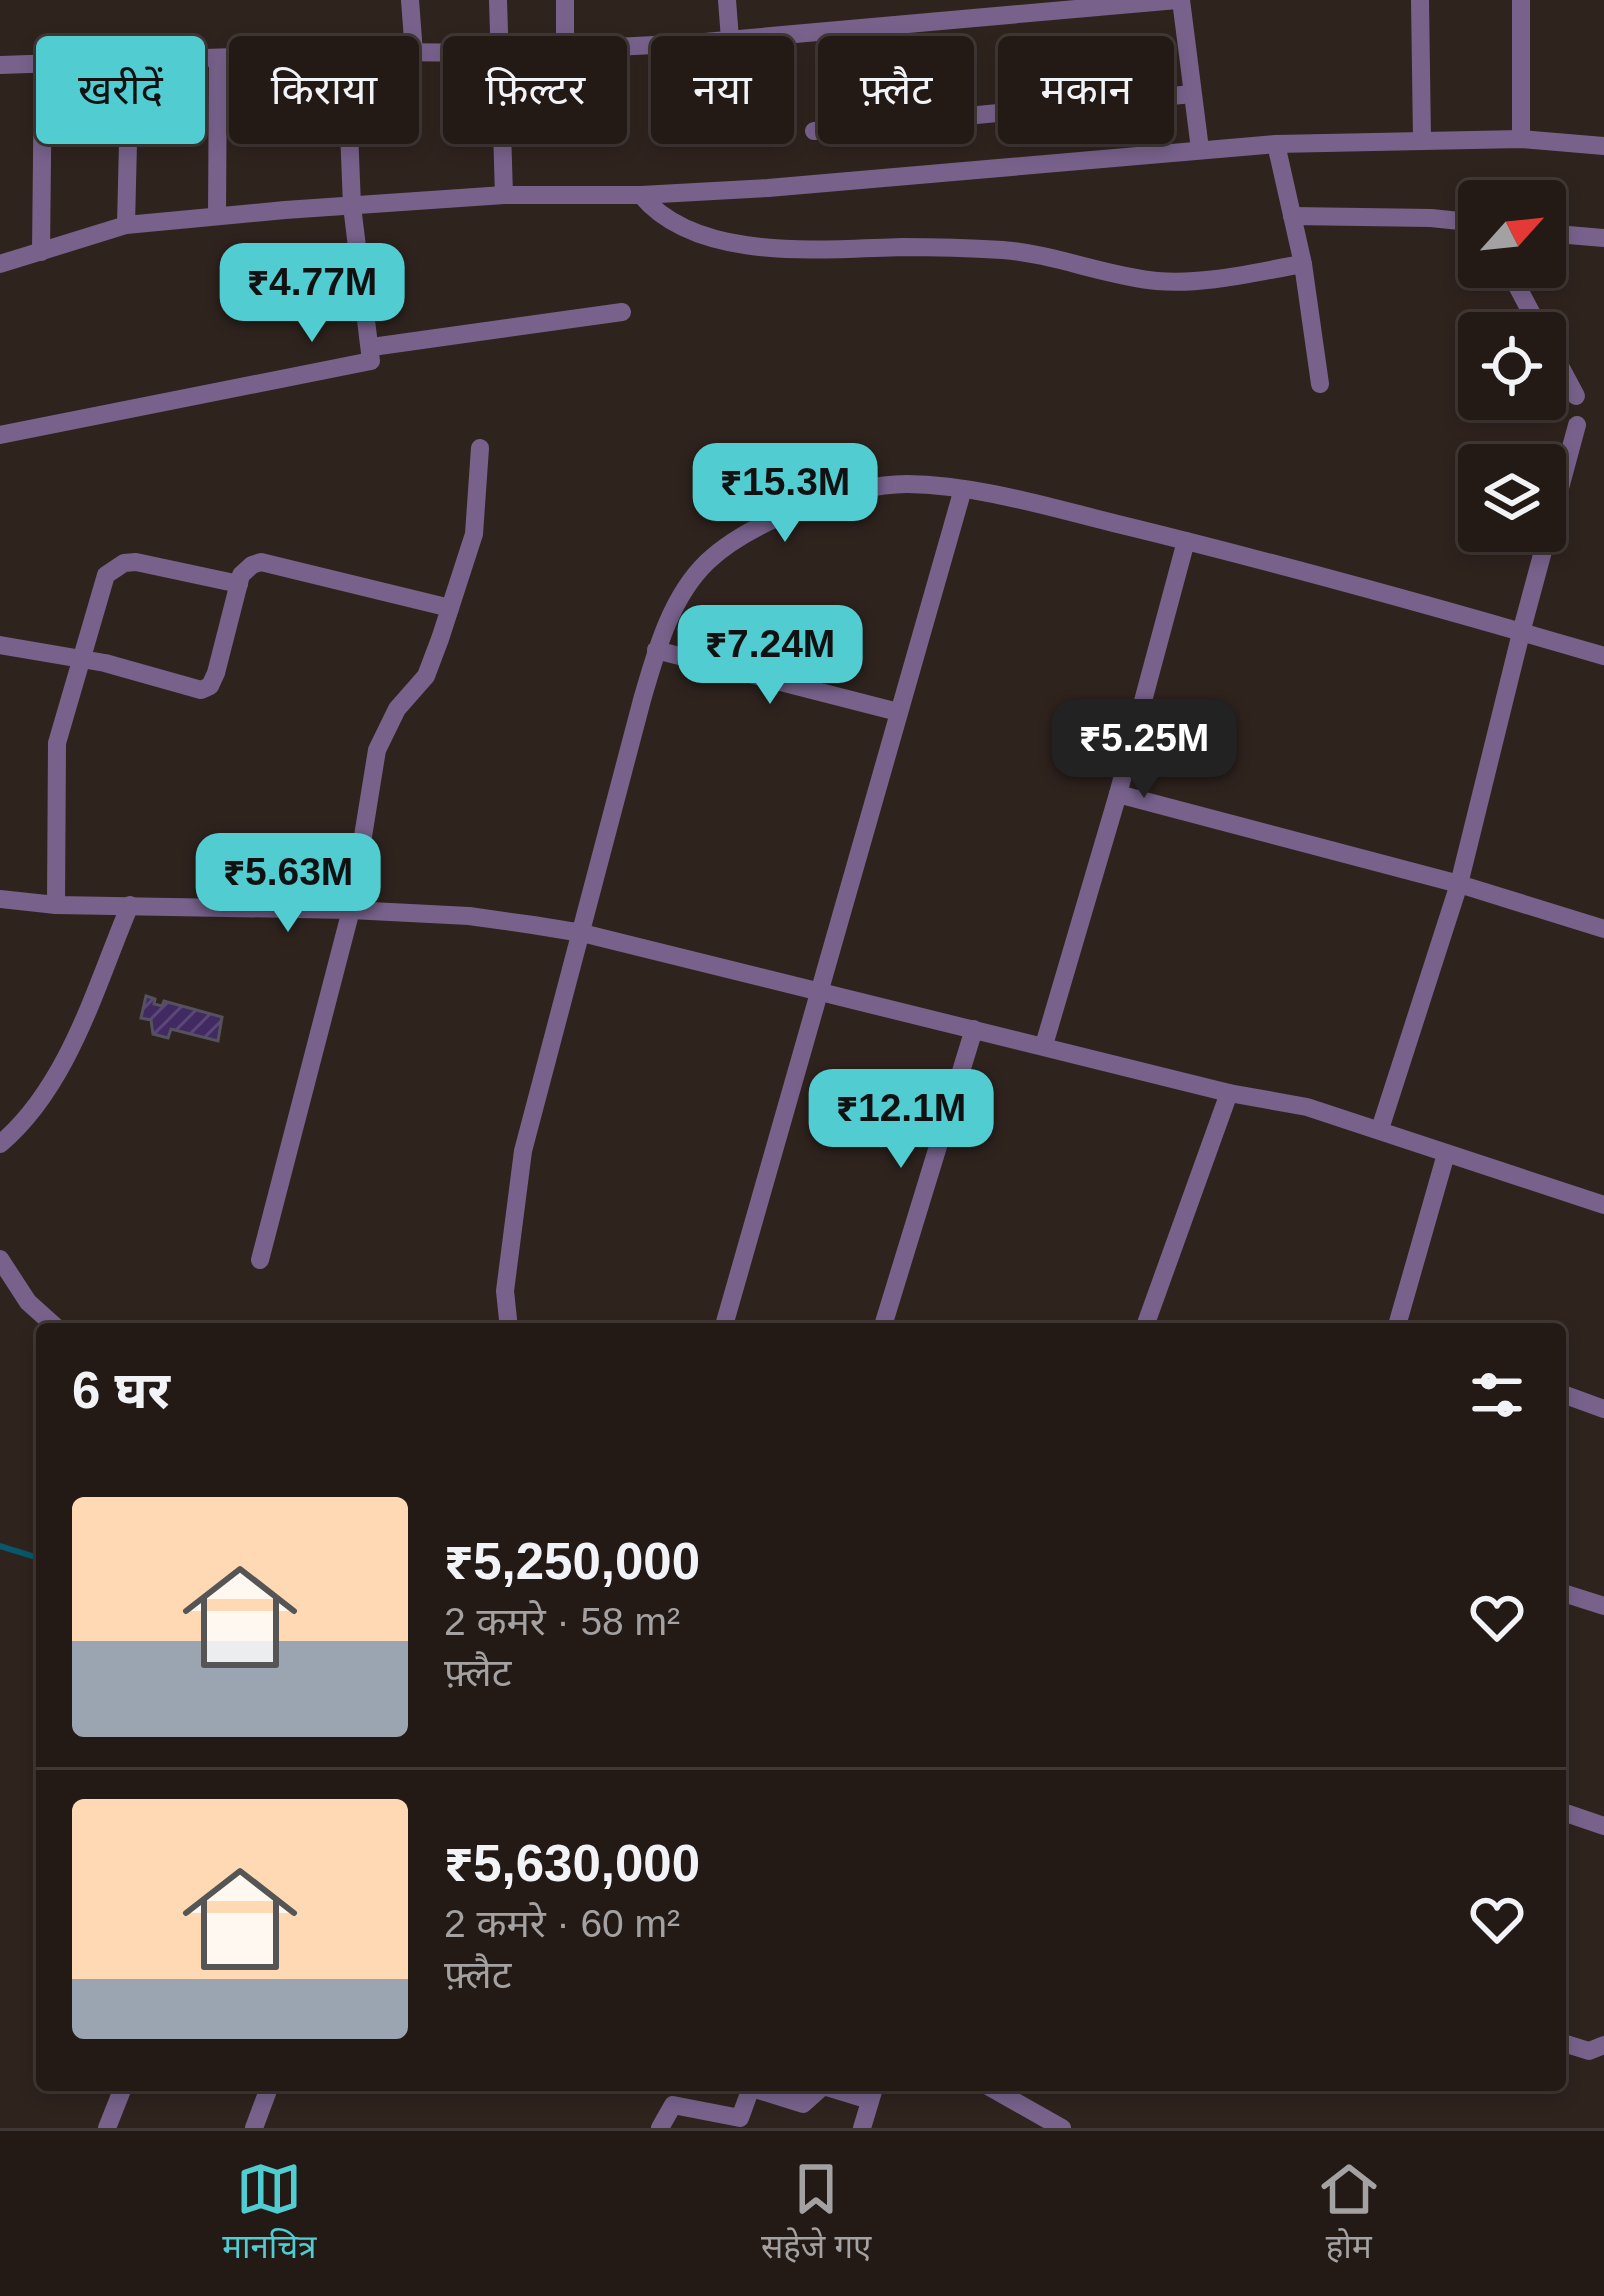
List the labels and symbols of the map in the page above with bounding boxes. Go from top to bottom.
north arrow [1458,180,1566,288]
pin: ₹4.77M [214,243,410,345]
pin: ₹15.3M [687,443,883,545]
pin: ₹7.24M [672,605,868,707]
pin: ₹5.25M [1046,699,1242,801]
pin: ₹5.63M [190,833,386,935]
pin: ₹12.1M [803,1069,999,1171]

